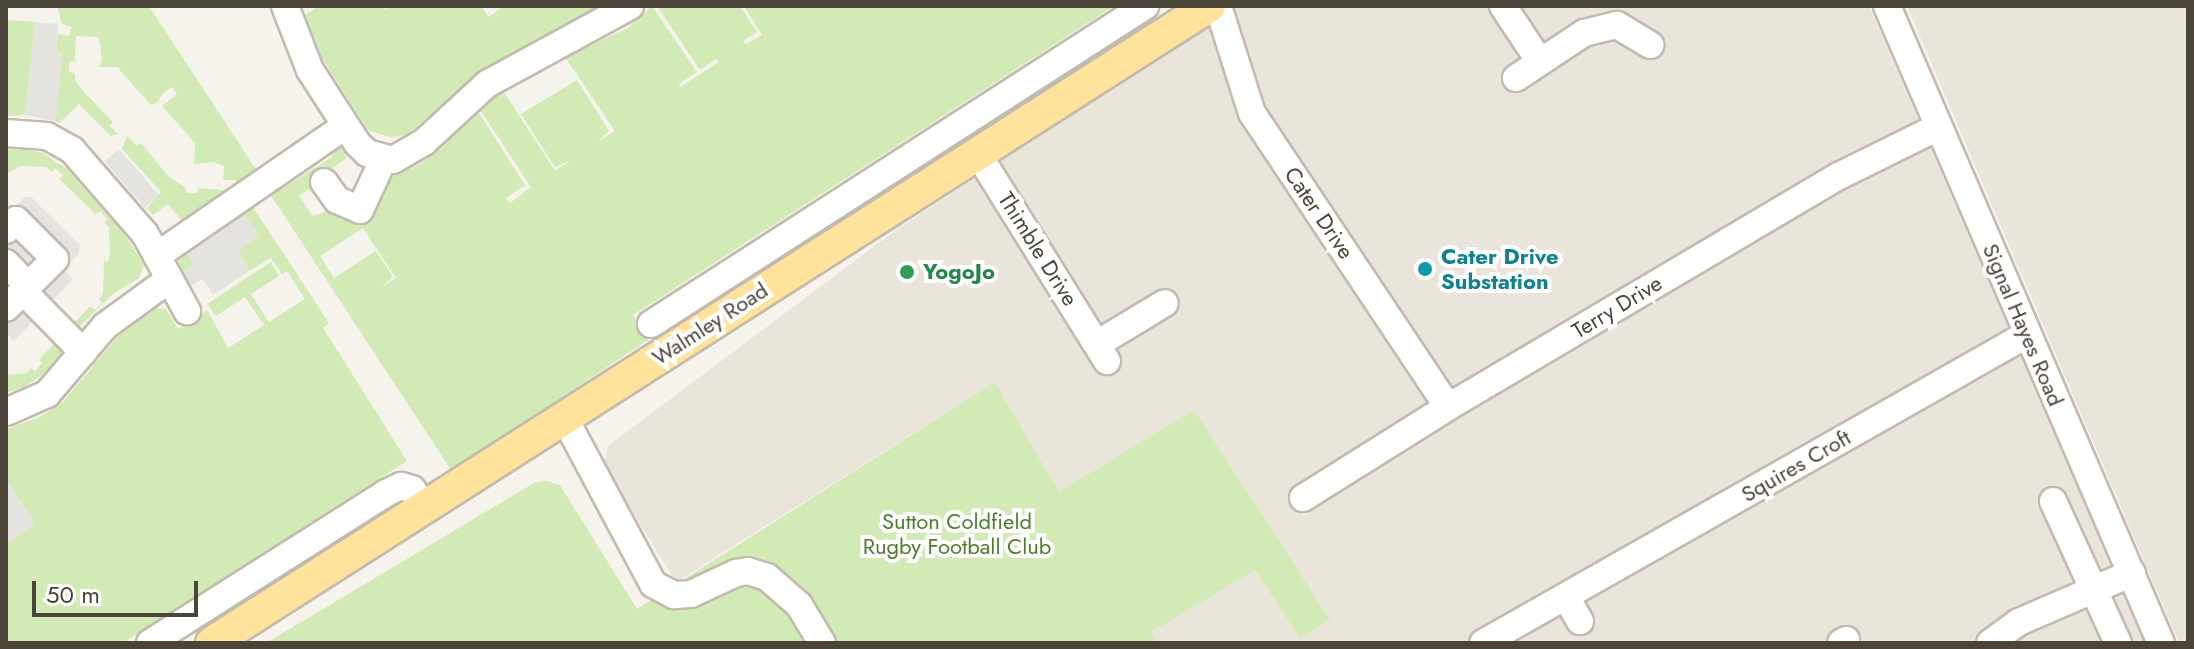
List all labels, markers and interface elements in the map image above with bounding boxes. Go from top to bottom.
street label: Cater Drive [1279,162,1359,264]
street label: Thimble Drive [993,187,1083,311]
street label: Signal Hayes Road [1977,240,2069,410]
place label: Cater Drive Substation [1441,243,1559,294]
place label: YogoJo [923,259,995,285]
marker: Cater Drive Substation [1416,260,1434,278]
marker: YogoJo [898,263,916,281]
street label: Terry Drive [1567,270,1667,344]
street label: Walmley Road [647,277,773,371]
street label: Squires Croft [1737,424,1855,508]
park label: Sutton Coldfield Rugby Football Club [863,508,1051,560]
scale bar [36,565,202,615]
text: 50 m [46,577,100,612]

